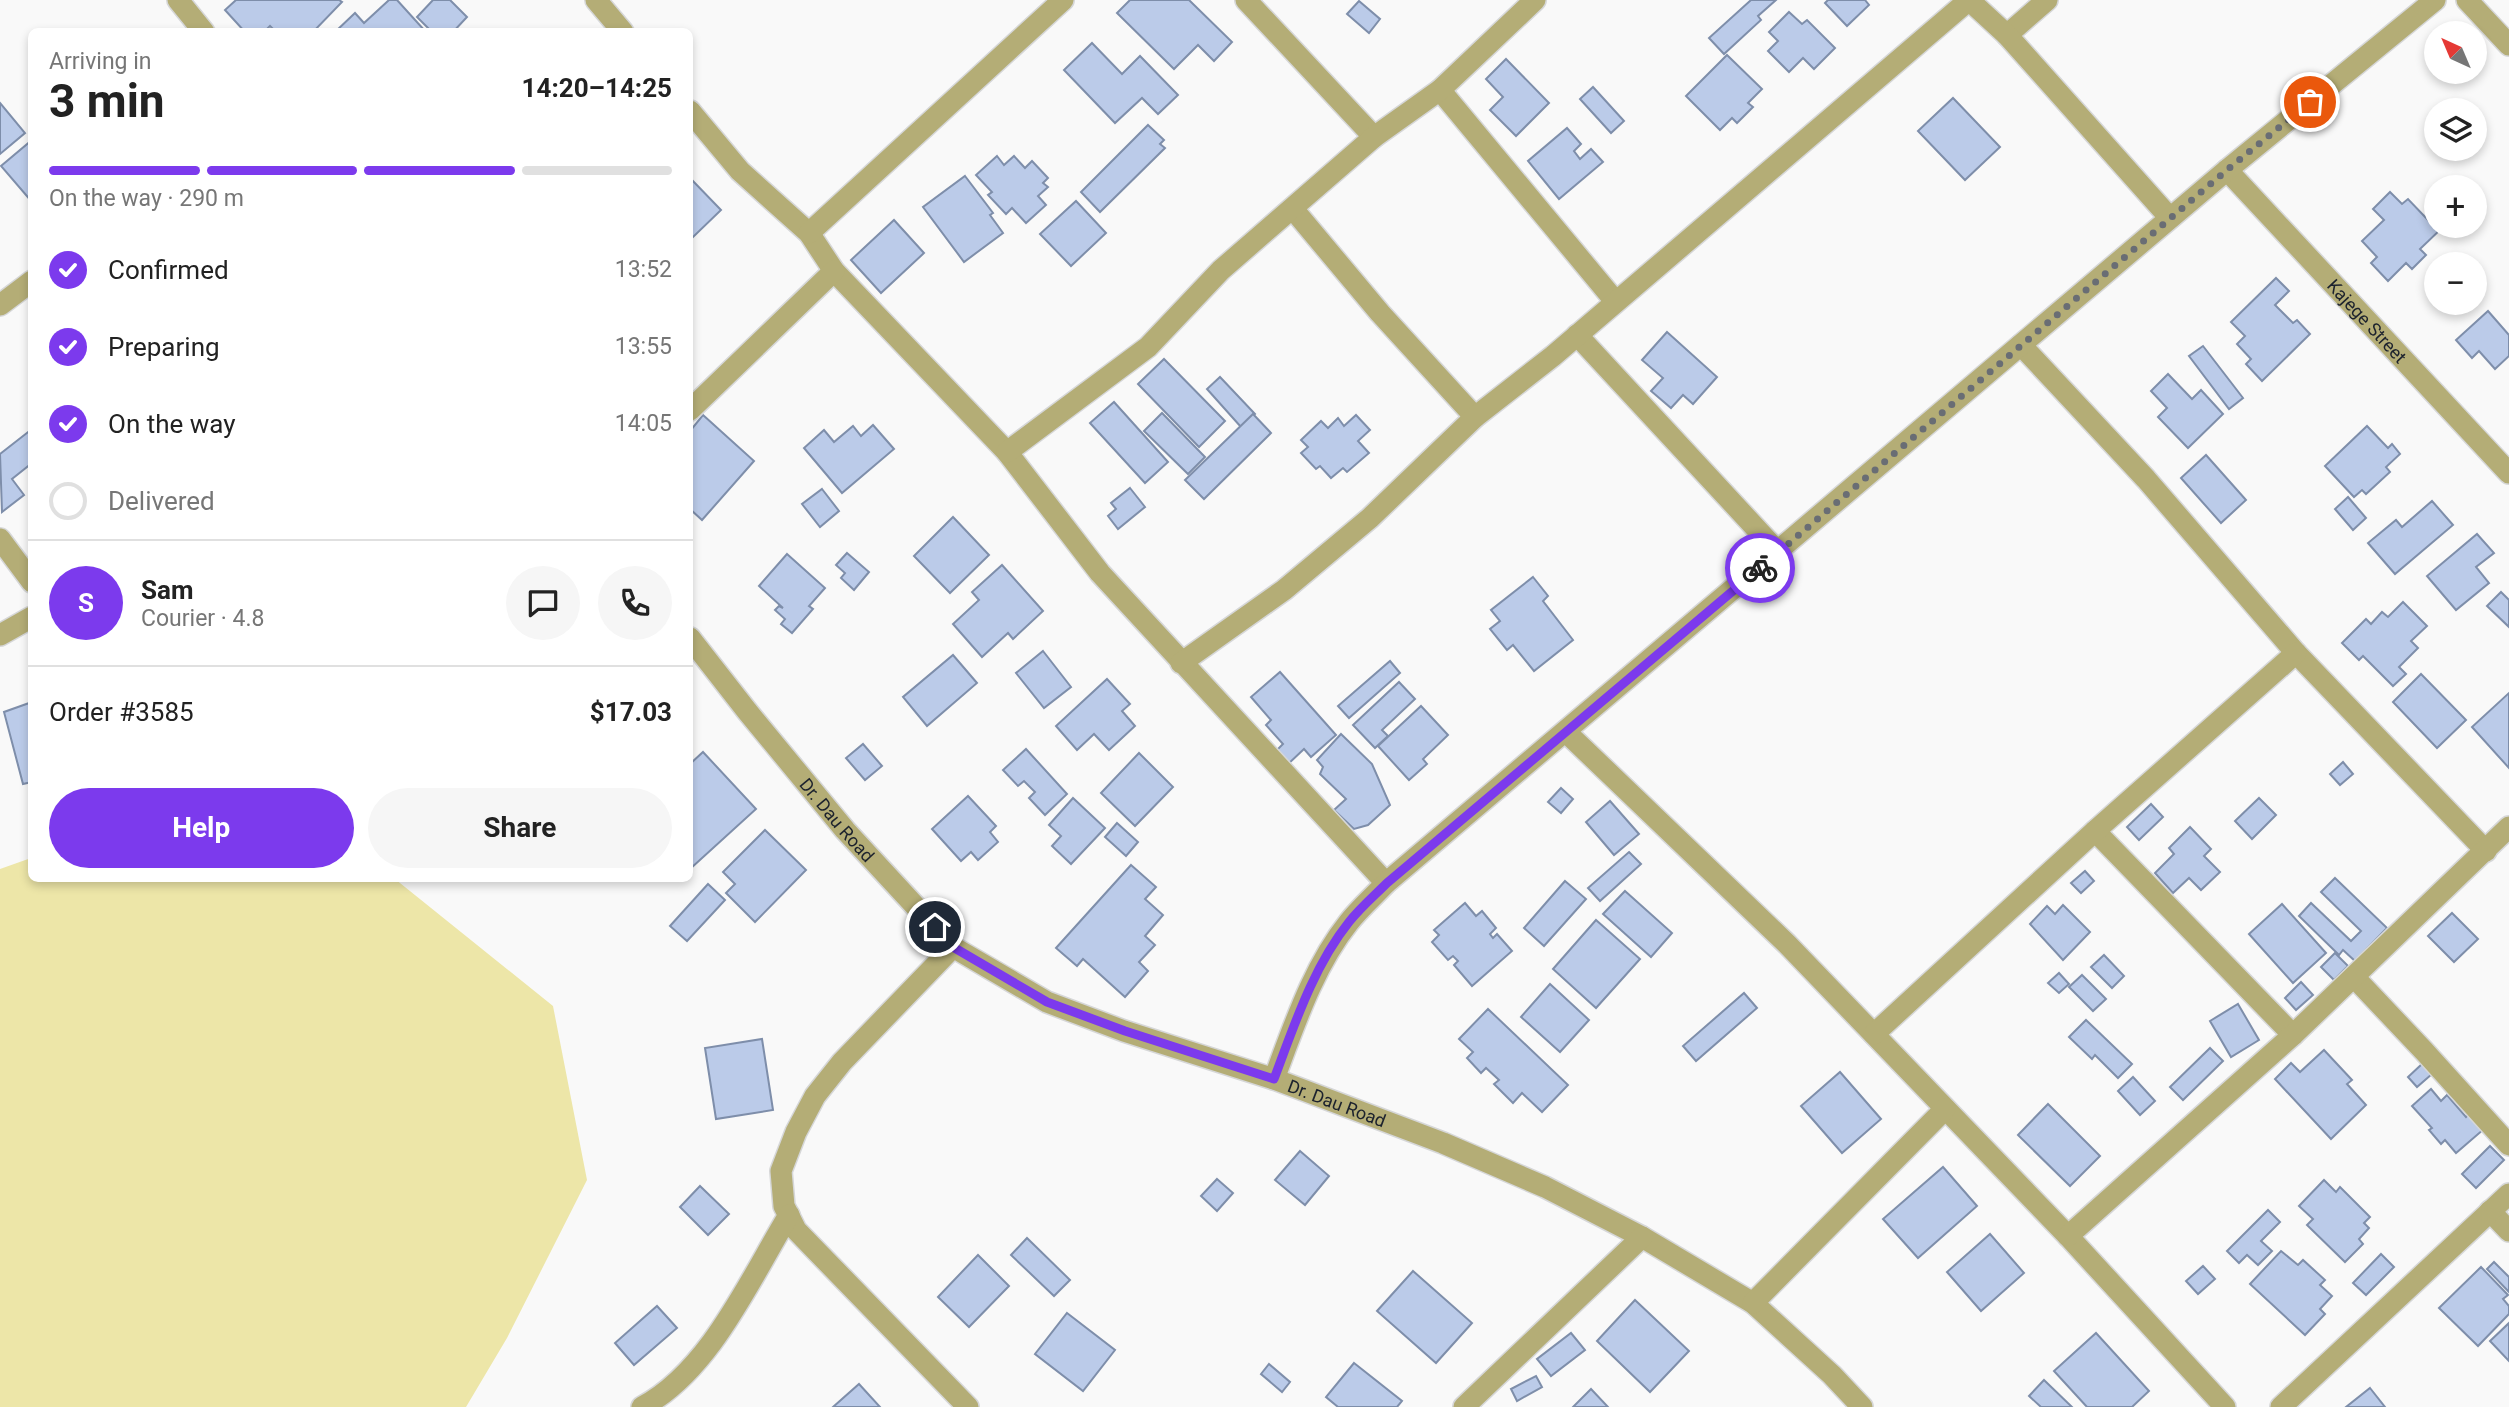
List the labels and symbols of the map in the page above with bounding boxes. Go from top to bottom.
north arrow [2424,21,2487,84]
pin [2280,72,2340,132]
street label: Kajege Street [2323,275,2411,367]
courier [1725,533,1795,603]
street label: Dr. Dau Road [796,774,879,866]
pin [905,897,965,957]
street label: Dr. Dau Road [1285,1075,1389,1131]

